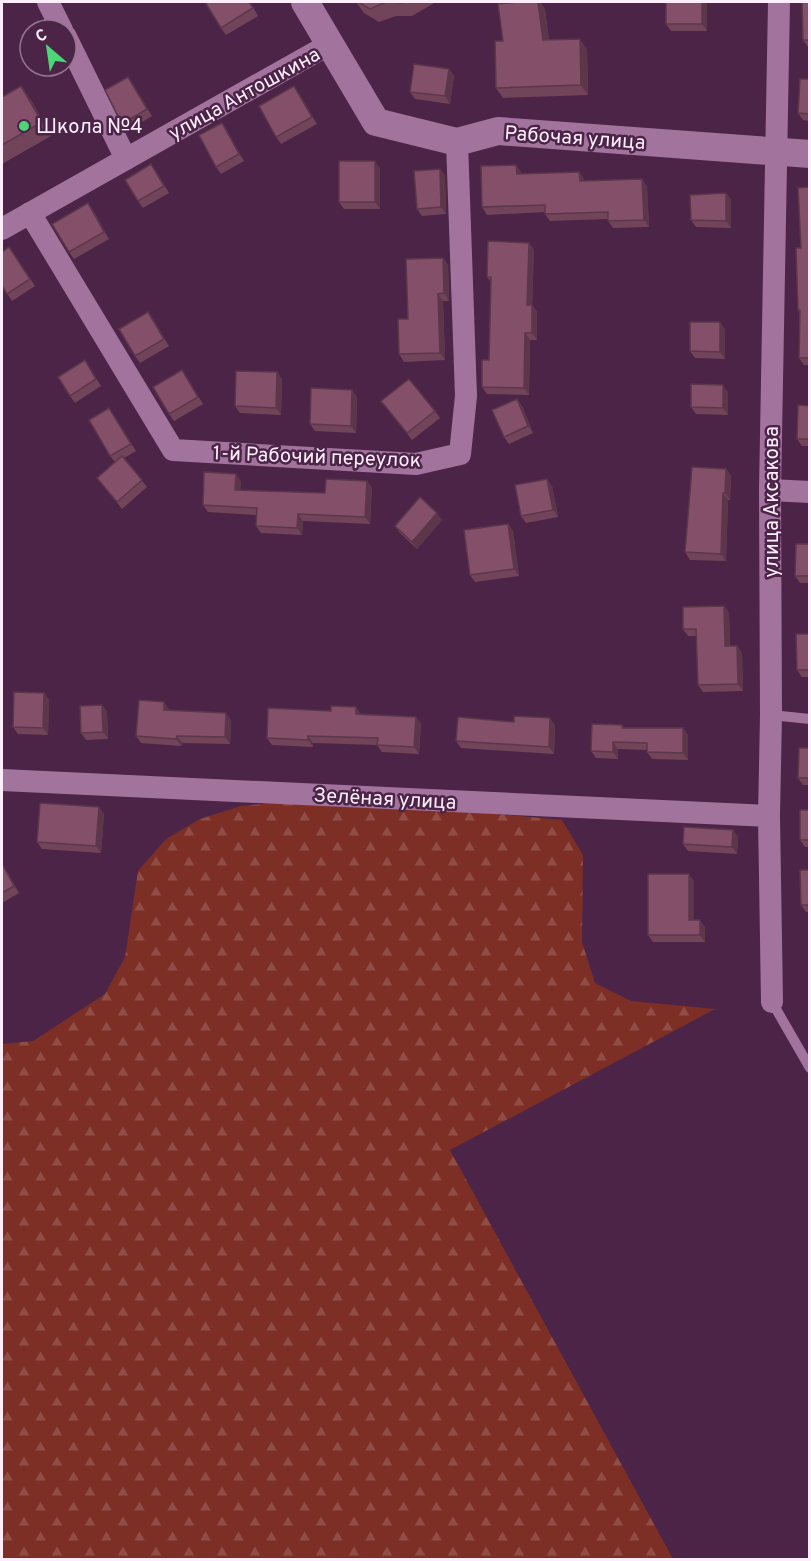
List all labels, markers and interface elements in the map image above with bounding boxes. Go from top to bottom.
north arrow [18,18,78,78]
text: С [32,25,51,48]
street label: улица Антошкина [165,42,325,147]
place label: Школа №4 [36,115,143,141]
marker: Школа №4 [17,119,31,133]
street label: Рабочая улица [504,121,646,157]
street label: улица Аксакова [760,426,786,578]
street label: 1-й Рабочий переулок [212,441,422,475]
street label: Зелёная улица [313,783,457,817]

